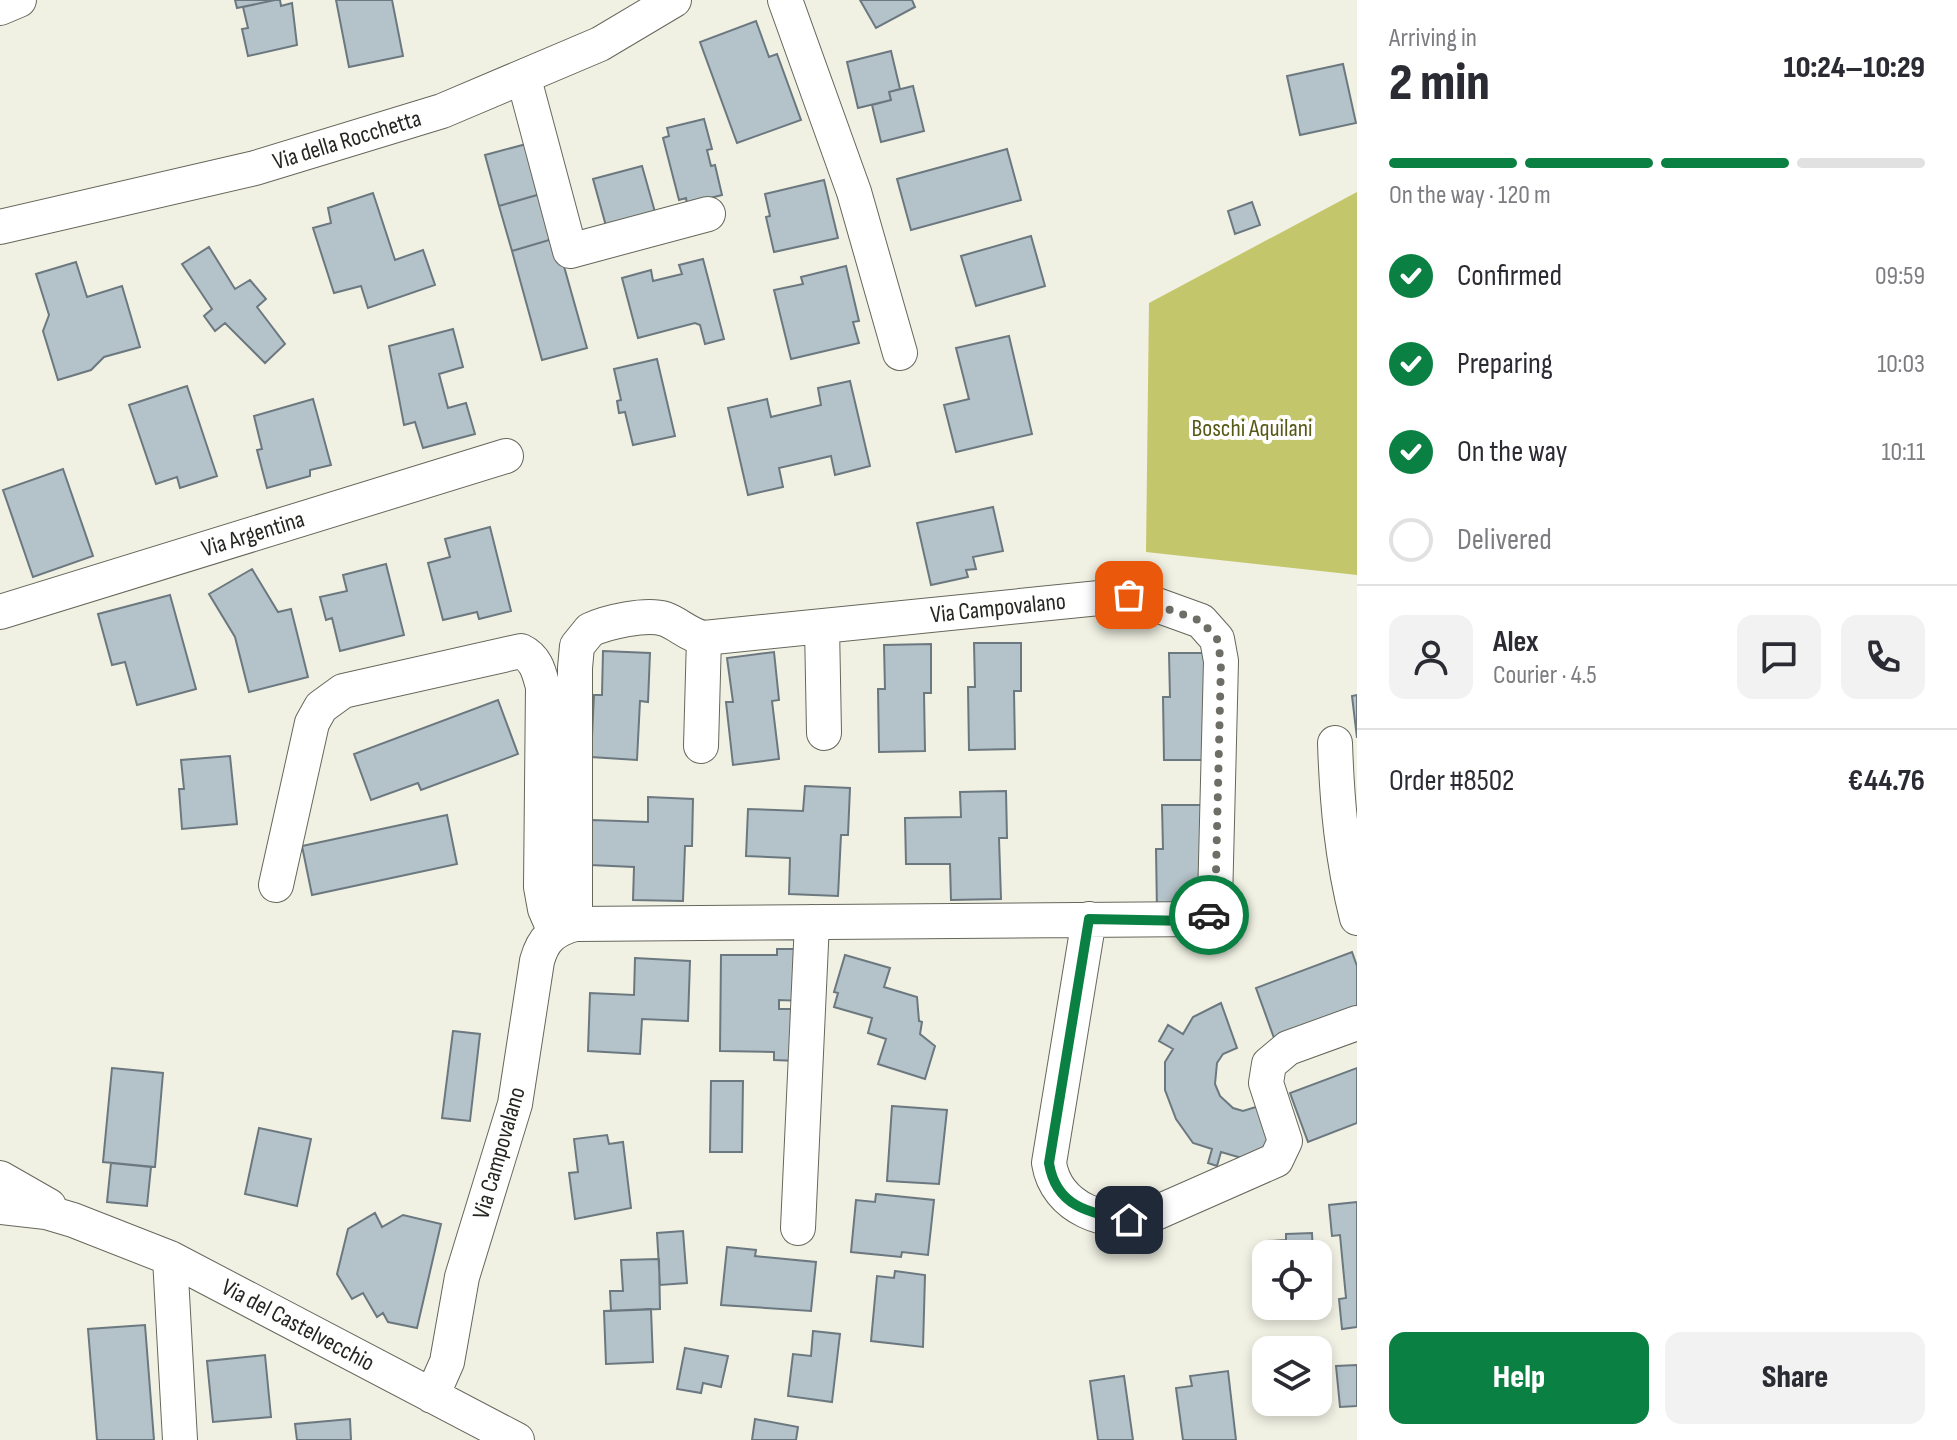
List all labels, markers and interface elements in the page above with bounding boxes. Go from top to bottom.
text: Arriving in [1389,23,1477,54]
text: 10:24–10:29 [1784,50,1925,86]
text: 2 min [1389,52,1490,115]
street label: Via della Rocchetta [269,104,425,176]
text: On the way · 120 m [1389,180,1551,211]
icon: check [1389,254,1433,298]
text: Confirmed [1457,258,1562,294]
text: 09:59 [1875,261,1925,292]
icon: check [1389,342,1433,386]
text: Preparing [1457,346,1553,382]
text: 10:03 [1877,349,1925,380]
park label: Boschi Aquilani [1192,414,1312,443]
icon: check [1389,430,1433,474]
text: On the way [1457,434,1567,470]
text: 10:11 [1882,437,1925,468]
street label: Via Argentina [198,505,308,563]
text: Delivered [1457,522,1552,558]
pin [1095,561,1163,629]
icon: bag [1107,573,1151,617]
street label: Via Campovalano [929,586,1067,630]
button: person [1389,615,1473,699]
button: chat [1737,615,1821,699]
button: phone [1841,615,1925,699]
text: Alex [1493,624,1539,660]
text: Courier · 4.5 [1493,660,1597,691]
text: Order #8502 [1389,763,1514,799]
text: €44.76 [1848,763,1925,799]
courier [1169,875,1249,955]
icon: car [1187,893,1231,937]
street label: Via Campovalano [466,1084,532,1222]
pin [1095,1186,1163,1254]
icon: home [1107,1198,1151,1242]
map controls [1252,1240,1332,1416]
button: locate [1252,1240,1332,1320]
street label: Via del Castelvecchio [217,1272,379,1378]
button: Help [1389,1332,1649,1424]
button: Share [1665,1332,1925,1424]
button: layers [1252,1336,1332,1416]

